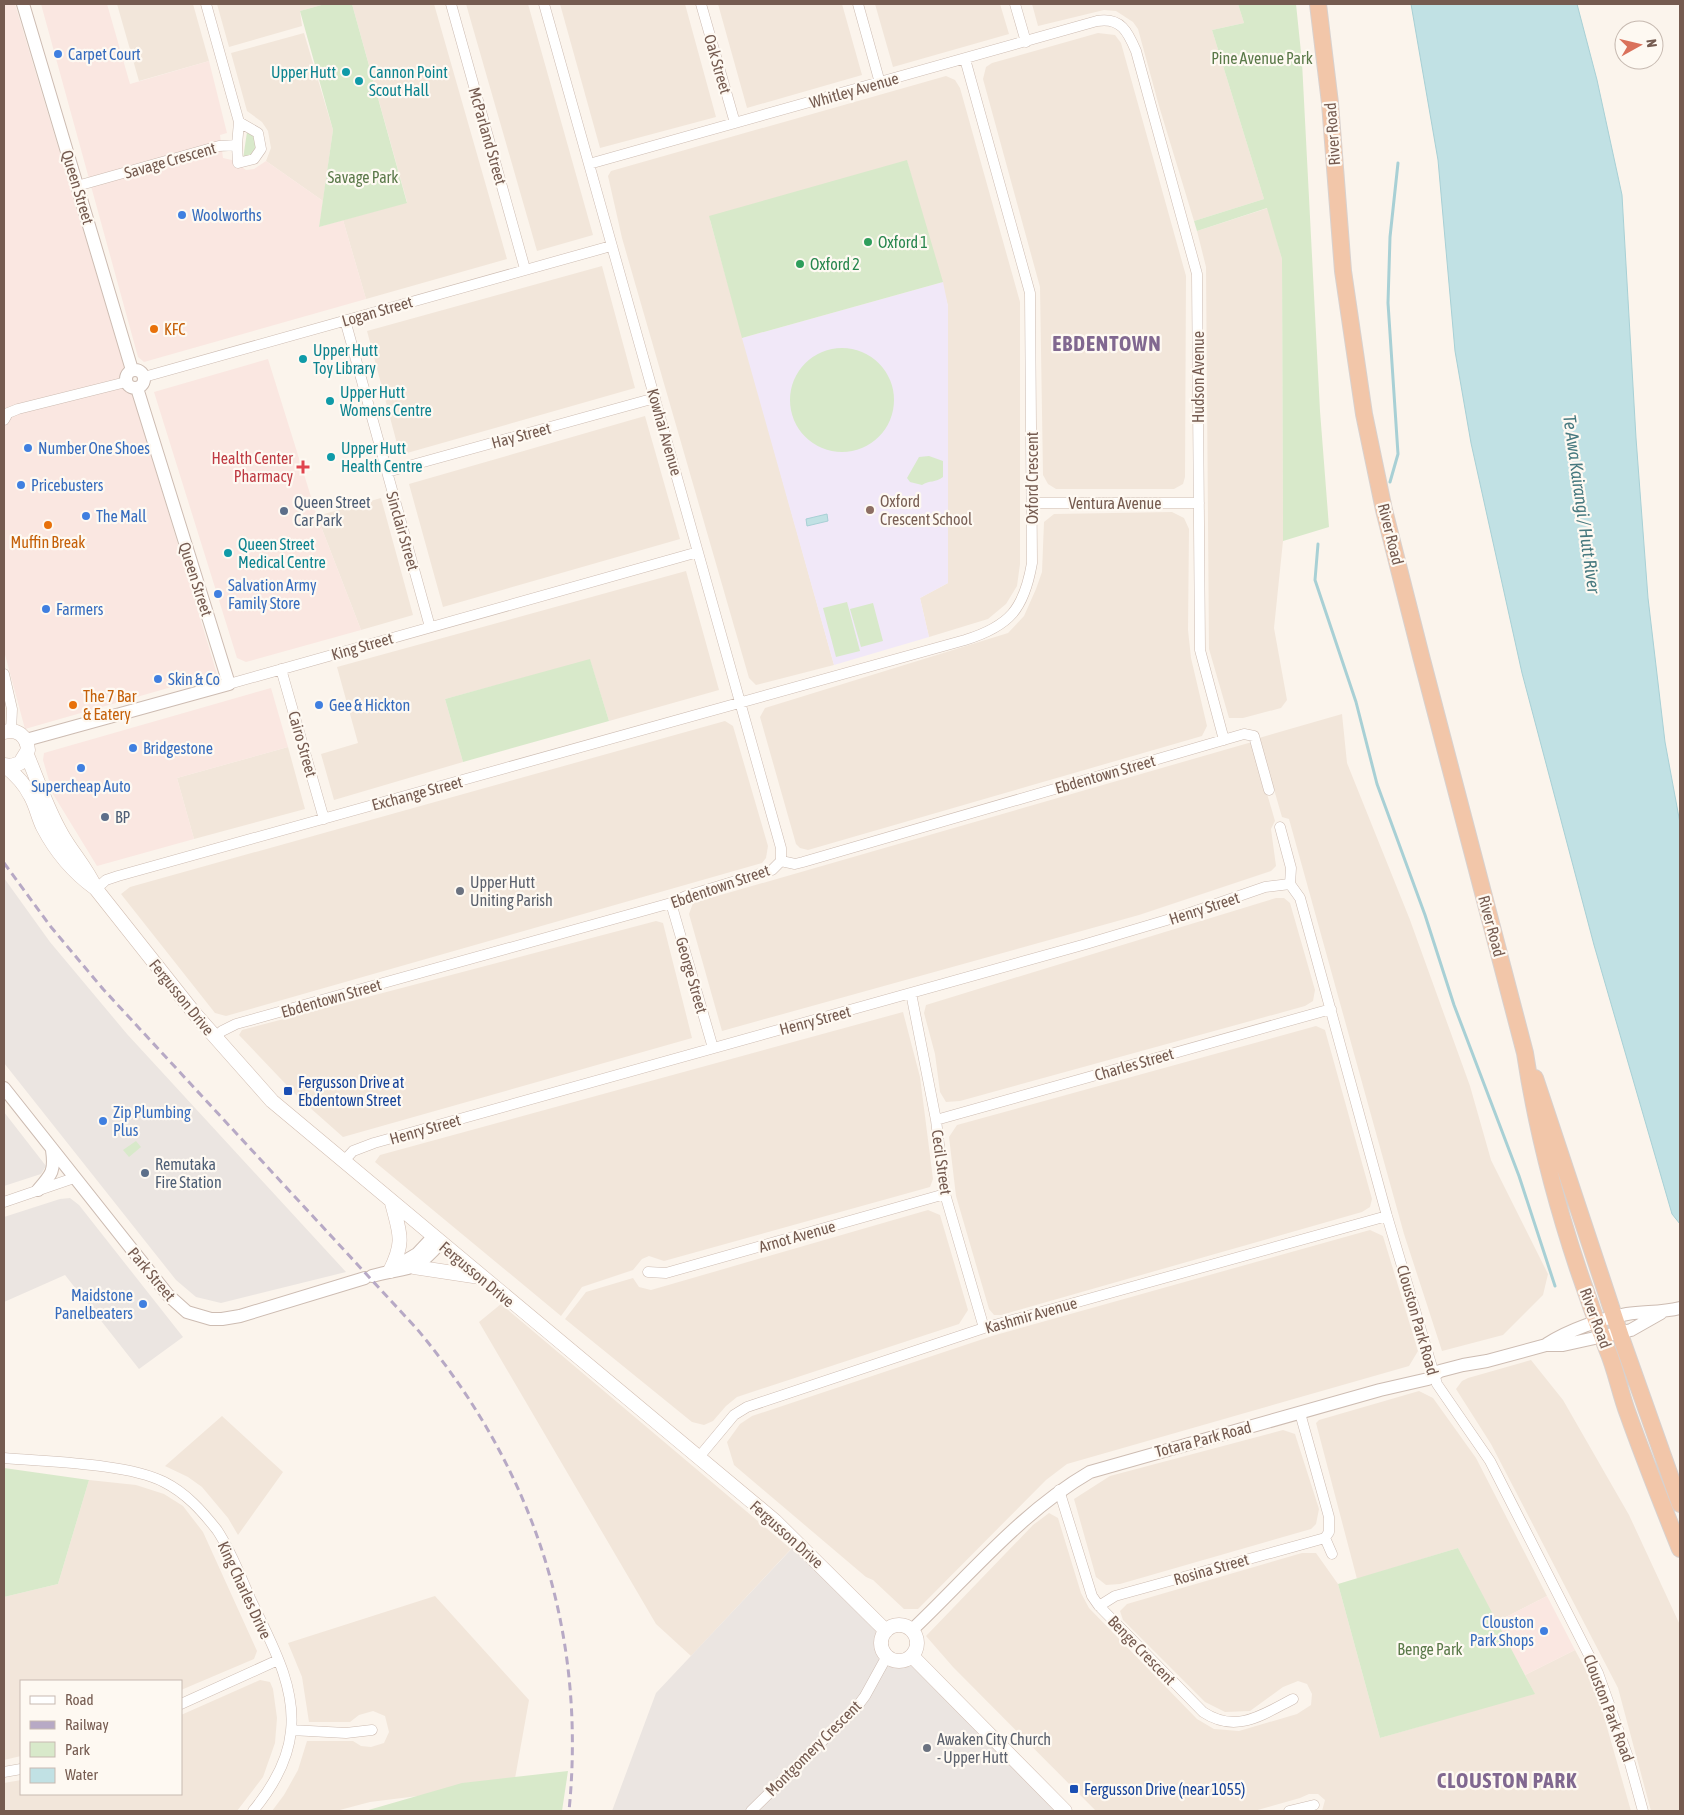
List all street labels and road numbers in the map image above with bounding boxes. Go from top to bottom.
street label: Oak Street [701,32,735,96]
street label: Whitley Avenue [807,69,901,112]
street label: McParland Street [465,85,511,187]
street label: River Road [1321,102,1343,166]
street label: Savage Crescent [122,138,219,183]
street label: Queen Street [58,148,98,227]
street label: Logan Street [340,292,415,331]
street label: Hudson Avenue [1189,331,1207,423]
street label: Kowhai Avenue [644,386,686,478]
street label: Hay Street [489,418,553,453]
street label: Oxford Crescent [1023,431,1041,524]
street label: Sinclair Street [383,489,423,573]
street label: Ventura Avenue [1068,494,1162,512]
street label: River Road [1375,501,1407,567]
street label: Queen Street [176,540,217,619]
street label: King Street [329,628,396,664]
street label: Cairo Street [285,709,321,779]
street label: Ebdentown Street [1053,751,1158,797]
street label: Exchange Street [370,772,465,815]
street label: Ebdentown Street [668,861,772,911]
street label: Henry Street [1167,888,1242,929]
street label: River Road [1475,893,1509,959]
street label: George Street [672,935,712,1016]
street label: Fergusson Drive [145,956,218,1039]
street label: Ebdentown Street [279,975,384,1021]
street label: Henry Street [777,1002,853,1039]
street label: Charles Street [1092,1044,1176,1084]
street label: Henry Street [387,1110,463,1149]
street label: Cecil Street [929,1128,956,1196]
street label: Arnot Avenue [757,1216,837,1256]
street label: Fergusson Drive [435,1238,518,1311]
street label: Park Street [125,1244,180,1305]
street label: Clouston Park Road [1394,1263,1442,1377]
street label: River Road [1577,1285,1615,1351]
street label: Kashmir Avenue [983,1293,1079,1337]
street label: Totara Park Road [1153,1417,1253,1461]
street label: Fergusson Drive [746,1497,827,1572]
street label: King Charles Drive [214,1538,275,1642]
street label: Rosina Street [1171,1550,1251,1588]
street label: Benge Crescent [1104,1612,1180,1689]
street label: Clouston Park Road [1580,1652,1638,1764]
street label: Montgomery Crescent [762,1696,865,1800]

